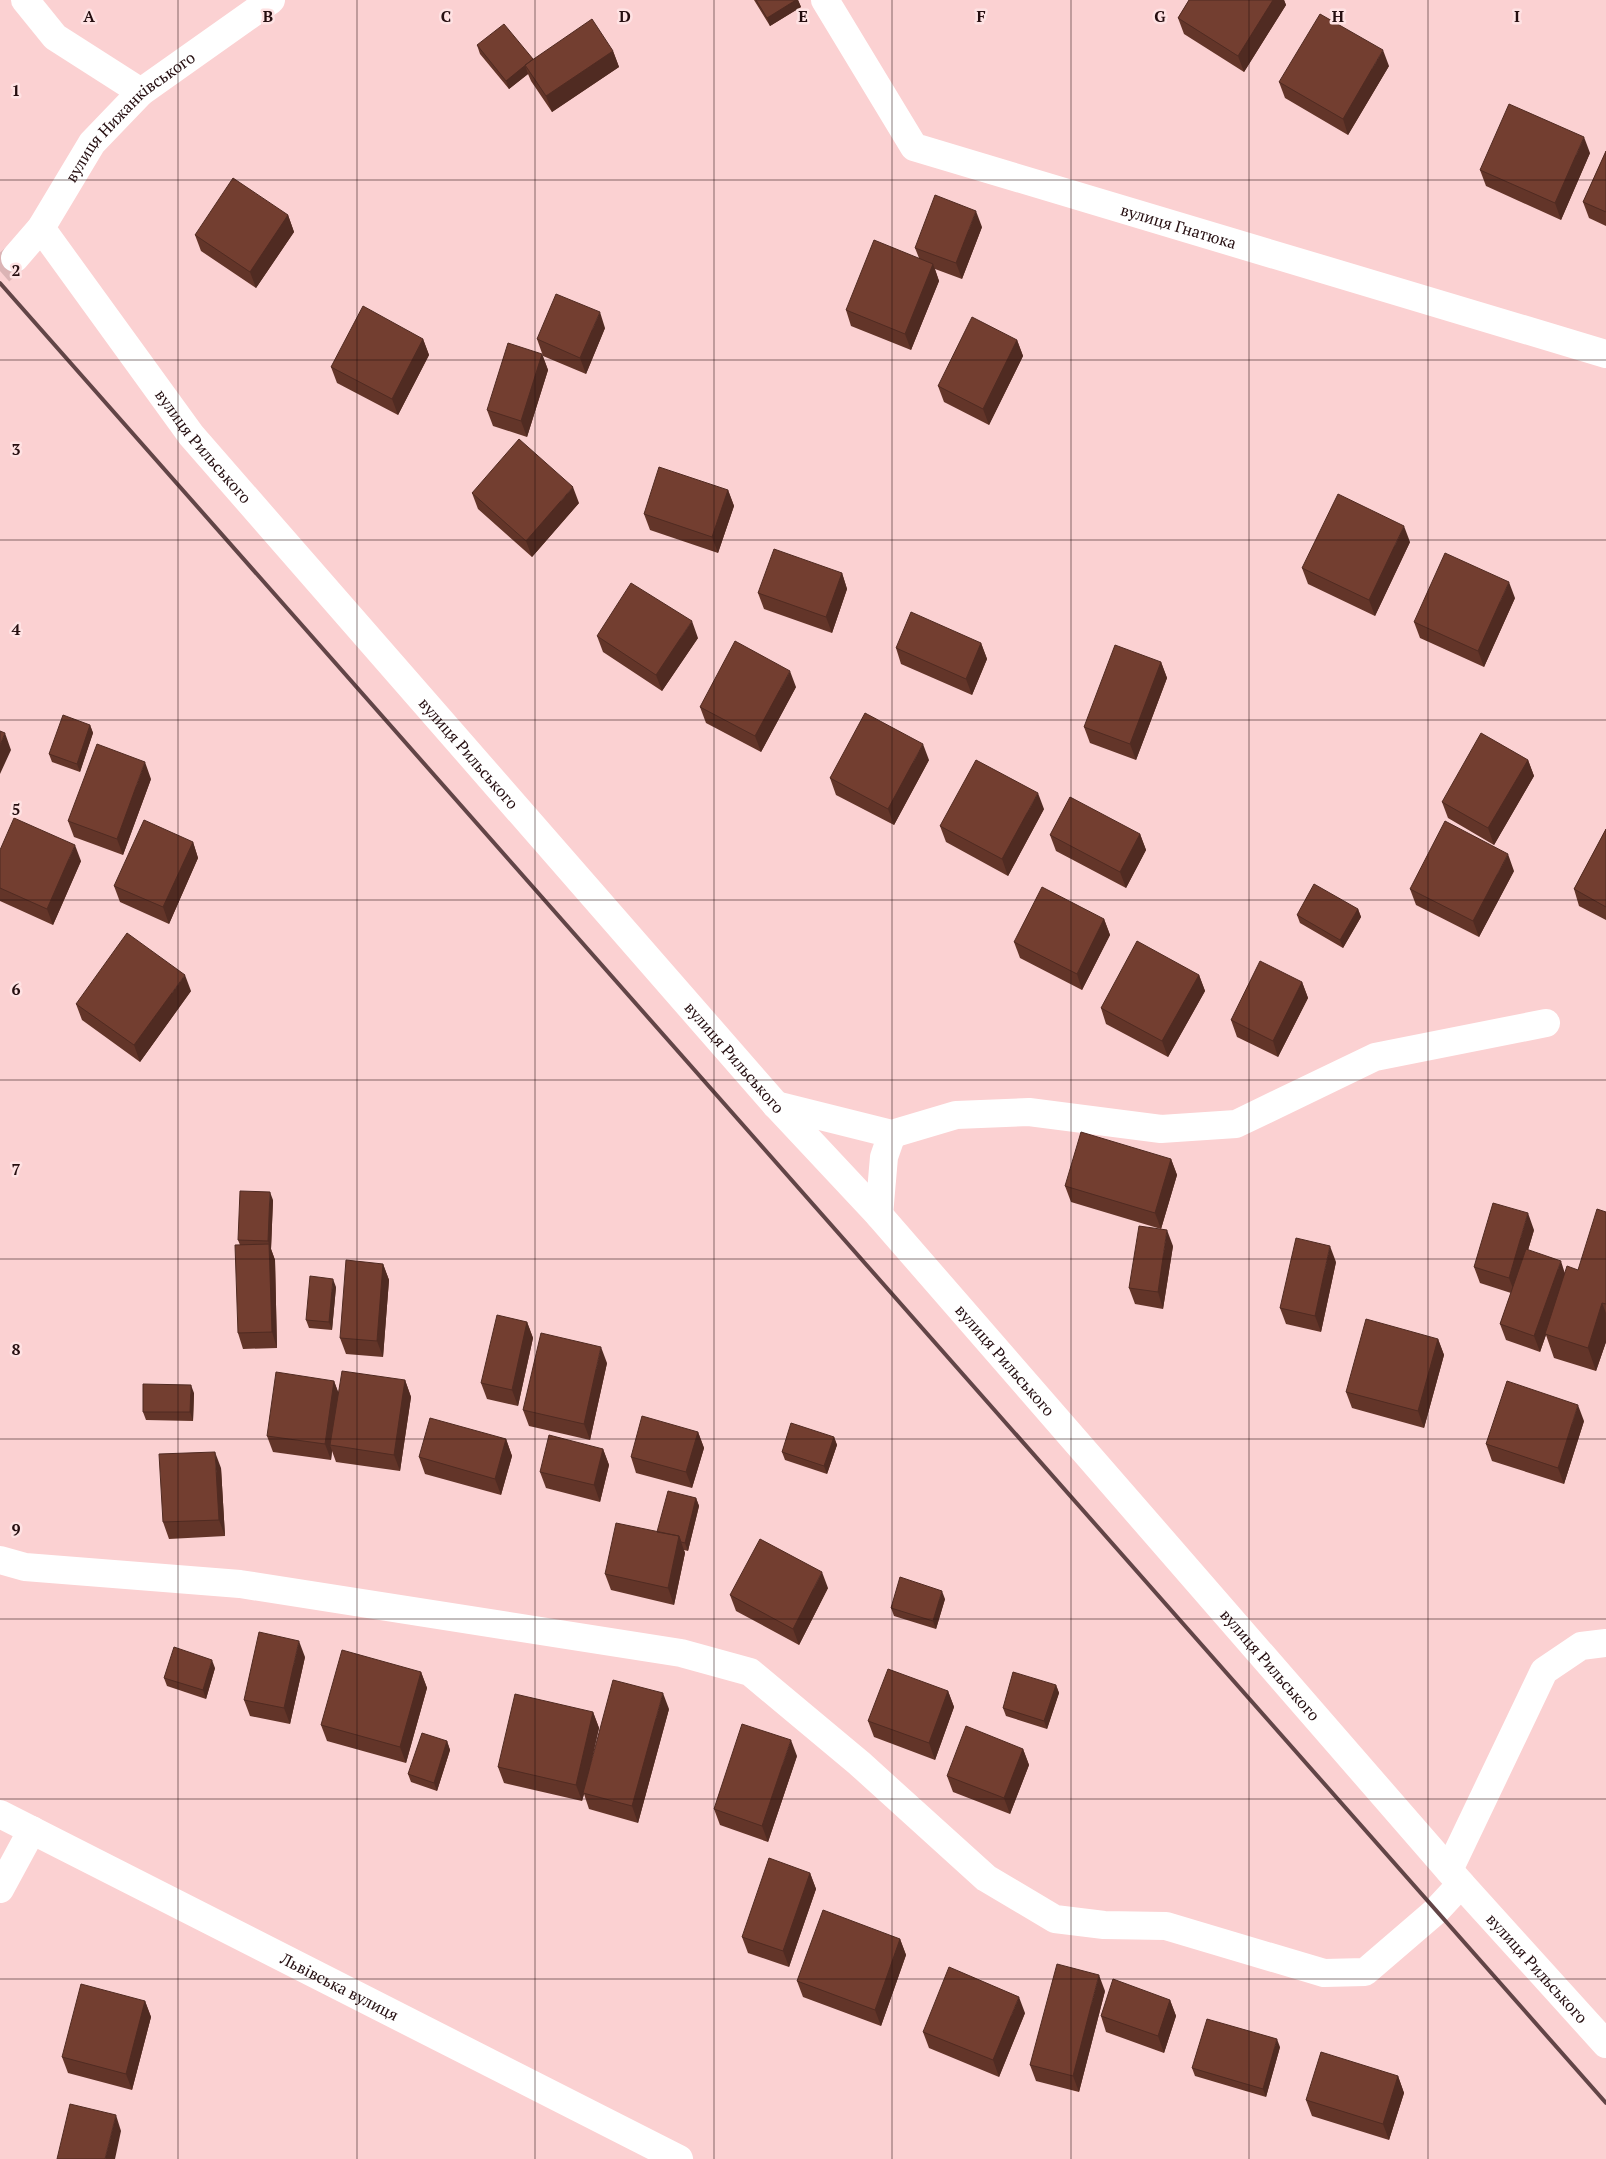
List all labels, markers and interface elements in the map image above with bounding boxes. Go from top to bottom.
text: A [83,5,95,27]
text: B [263,5,273,27]
text: C [441,5,451,27]
text: D [619,5,631,27]
text: E [798,5,808,27]
text: F [976,5,986,27]
text: G [1154,5,1166,27]
text: H [1332,5,1344,27]
text: I [1514,5,1520,27]
street label: вулиця Нижанківського [60,46,199,186]
text: 1 [11,79,21,101]
street label: вулиця Гнатюка [1118,198,1239,254]
text: 2 [11,259,21,281]
street label: вулиця Рильського [150,384,257,508]
text: 3 [11,438,21,460]
text: 4 [11,618,21,640]
street label: вулиця Рильського [414,693,524,814]
text: 5 [11,798,21,820]
text: 6 [11,978,21,1000]
street label: вулиця Рильського [680,997,789,1118]
text: 7 [11,1158,21,1180]
street label: вулиця Рильського [950,1299,1060,1421]
text: 8 [11,1338,21,1360]
text: 9 [11,1518,21,1540]
street label: вулиця Рильського [1216,1604,1325,1726]
street label: вулиця Рильського [1482,1908,1593,2028]
street label: Львівська вулиця [276,1947,402,2026]

